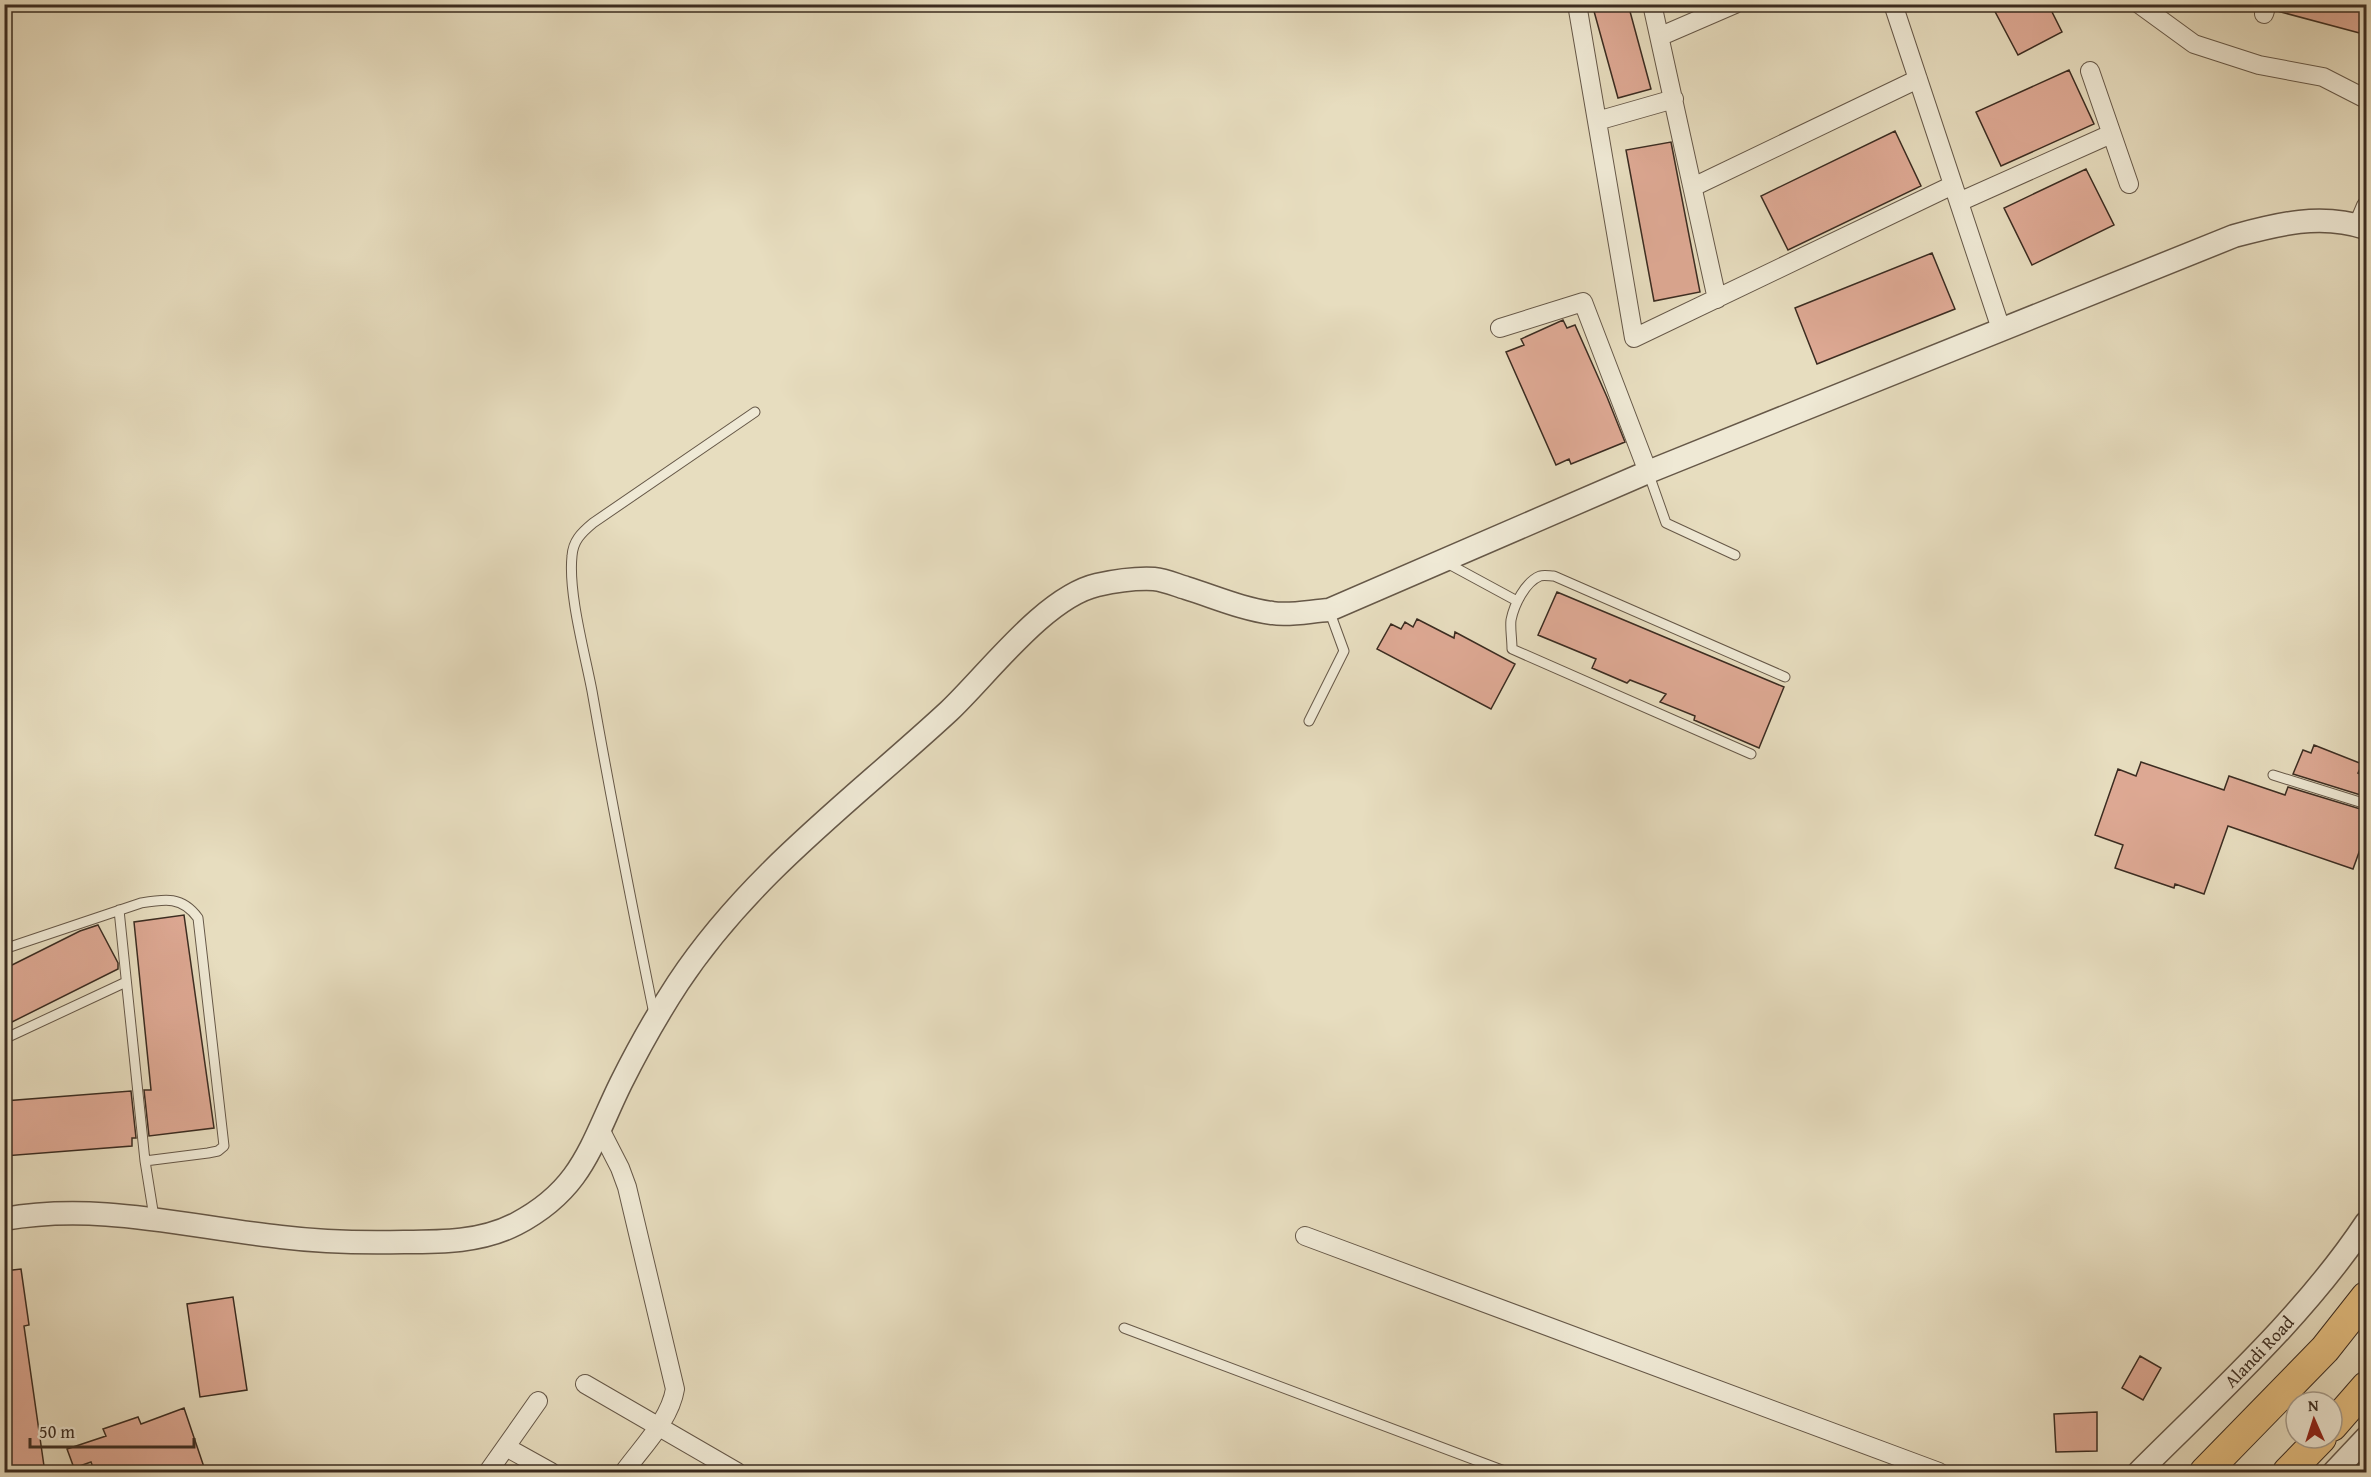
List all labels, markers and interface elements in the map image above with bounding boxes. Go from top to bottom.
street label: Alandi Road [2218,1309,2300,1394]
north arrow [2284,1390,2344,1450]
text: N [2307,1393,2319,1417]
scale bar [30,1411,194,1449]
text: 50 m [39,1418,75,1445]

